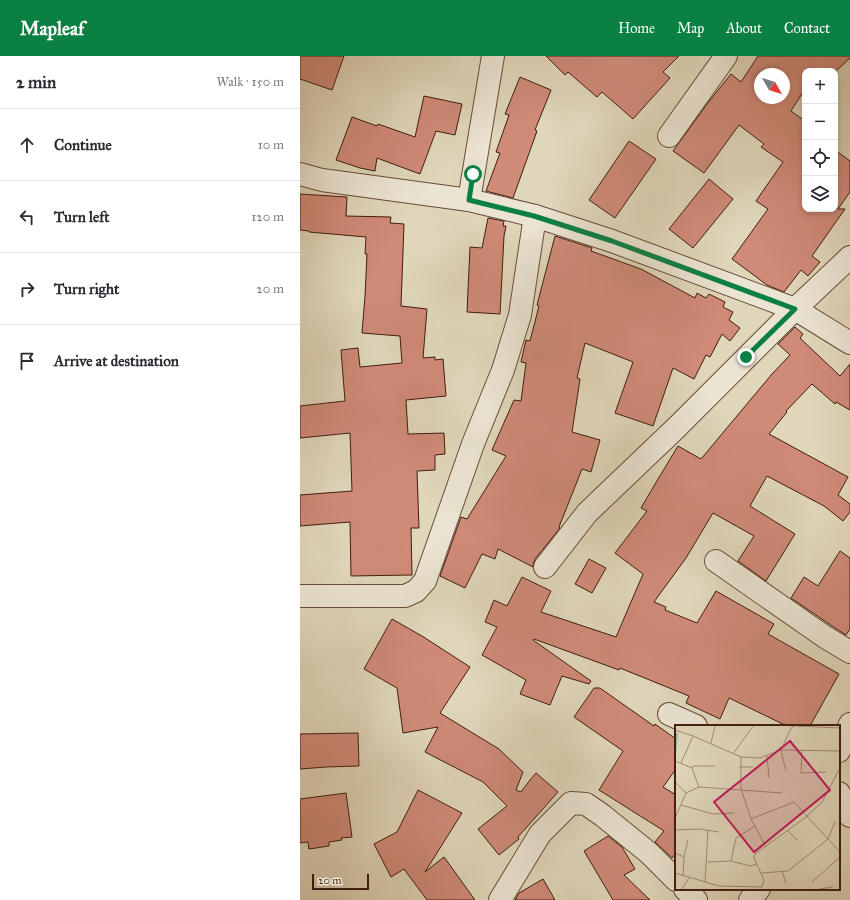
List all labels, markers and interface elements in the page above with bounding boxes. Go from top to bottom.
text: Mapleaf [20,17,84,40]
text: Home [618,20,655,37]
text: Map [677,20,704,37]
text: About [726,20,762,37]
text: Contact [784,20,830,37]
north arrow [754,68,790,104]
map controls [802,68,838,212]
button: + [802,68,838,104]
text: 2 min [16,72,56,93]
text: Walk · 150 m [216,74,284,90]
button: − [802,104,838,140]
icon: ahead [16,134,38,156]
text: Continue [54,136,112,154]
text: 10 m [258,137,284,153]
button: locate [802,140,838,176]
route start [464,165,482,183]
button: layers [802,176,838,212]
icon: left [16,206,38,228]
text: Turn left [54,208,110,226]
text: 120 m [251,209,284,225]
icon: right [16,278,38,300]
text: Turn right [54,280,119,298]
text: 20 m [256,281,284,297]
route end [737,348,755,366]
icon: arrive [16,350,38,372]
text: Arrive at destination [54,352,179,370]
inset map [675,725,840,890]
scale bar [312,872,369,891]
text: 20 m [318,874,341,887]

